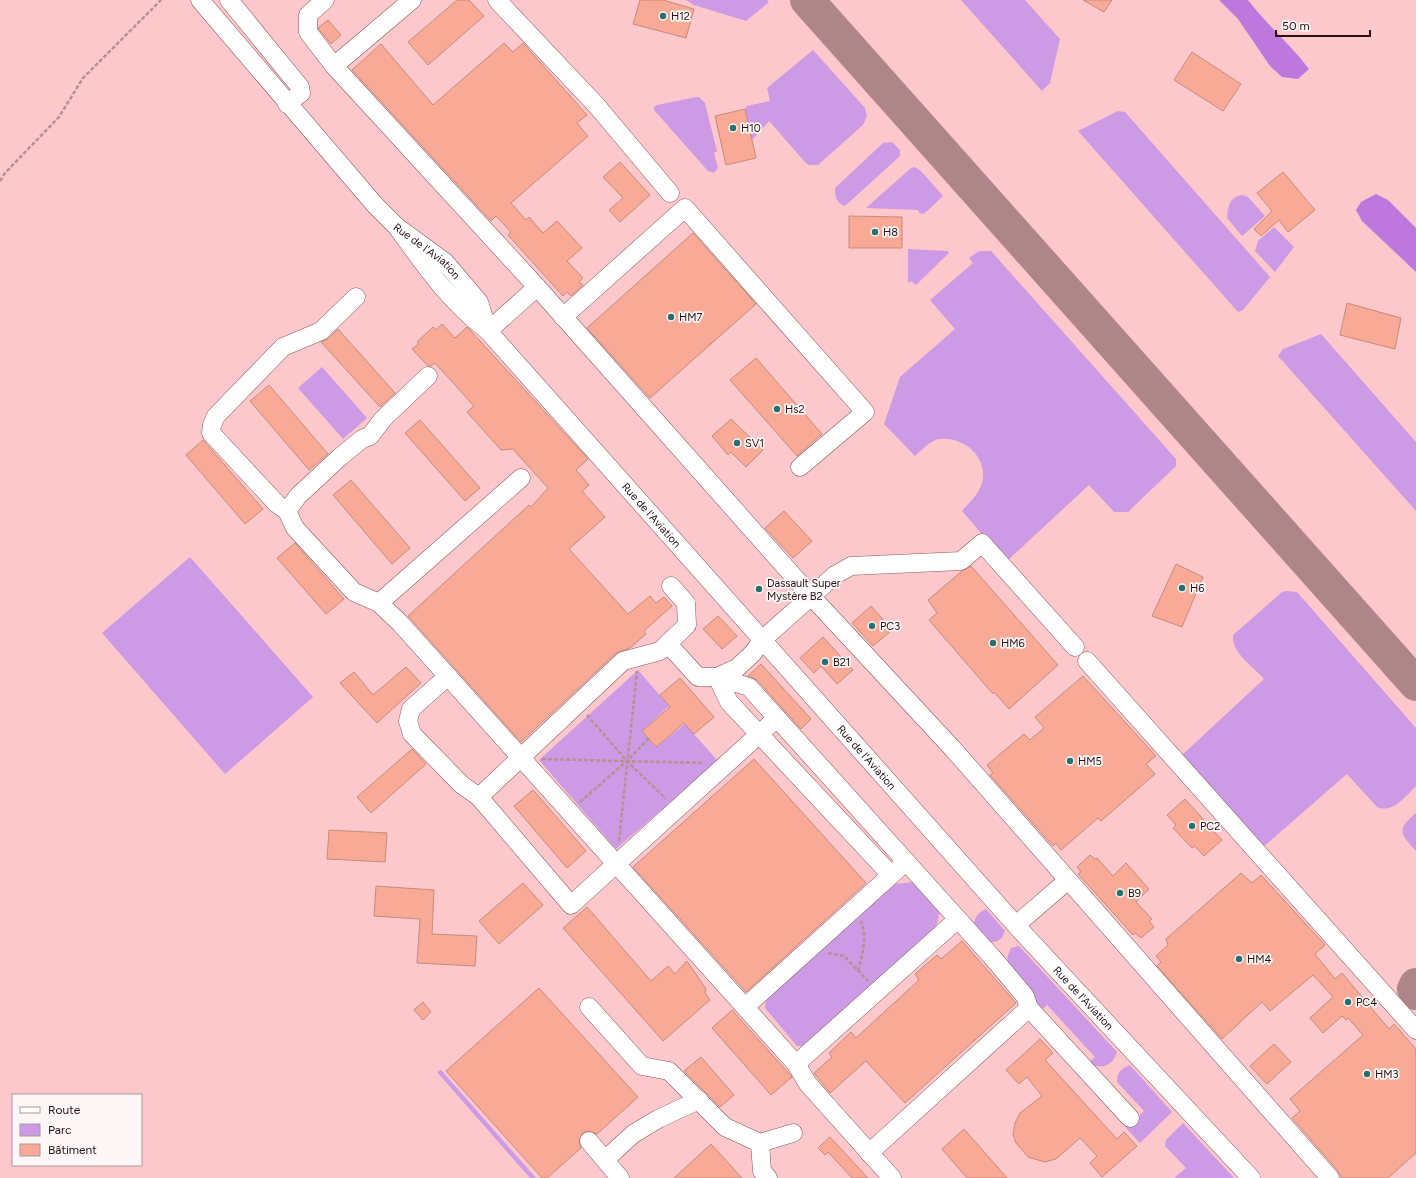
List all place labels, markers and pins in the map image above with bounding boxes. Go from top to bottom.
place label: H12 [671,10,690,23]
marker: H12 [658,11,668,21]
place label: H10 [741,122,761,135]
marker: H10 [728,123,738,133]
place label: H8 [883,226,898,239]
marker: H8 [870,227,880,237]
place label: HM7 [679,311,703,324]
marker: HM7 [666,312,676,322]
place label: Hs2 [785,403,805,416]
marker: Hs2 [772,404,782,414]
place label: SV1 [745,437,764,450]
marker: SV1 [732,438,742,448]
place label: Dassault Super Mystère B2 [767,577,841,603]
place label: H6 [1190,582,1205,595]
marker: H6 [1177,583,1187,593]
marker: Dassault Super Mystère B2 [754,584,764,594]
place label: PC3 [880,620,900,633]
marker: PC3 [867,621,877,631]
place label: HM6 [1001,637,1025,650]
marker: HM6 [988,638,998,648]
place label: B21 [833,656,850,669]
marker: B21 [820,657,830,667]
place label: HM5 [1078,755,1102,768]
marker: HM5 [1065,756,1075,766]
place label: PC2 [1200,820,1220,833]
marker: PC2 [1187,821,1197,831]
place label: B9 [1128,887,1141,900]
marker: B9 [1115,888,1125,898]
place label: HM4 [1247,953,1272,966]
marker: HM4 [1234,954,1244,964]
place label: PC4 [1356,996,1377,1009]
marker: PC4 [1343,997,1353,1007]
place label: HM3 [1375,1068,1399,1081]
marker: HM3 [1362,1069,1372,1079]

